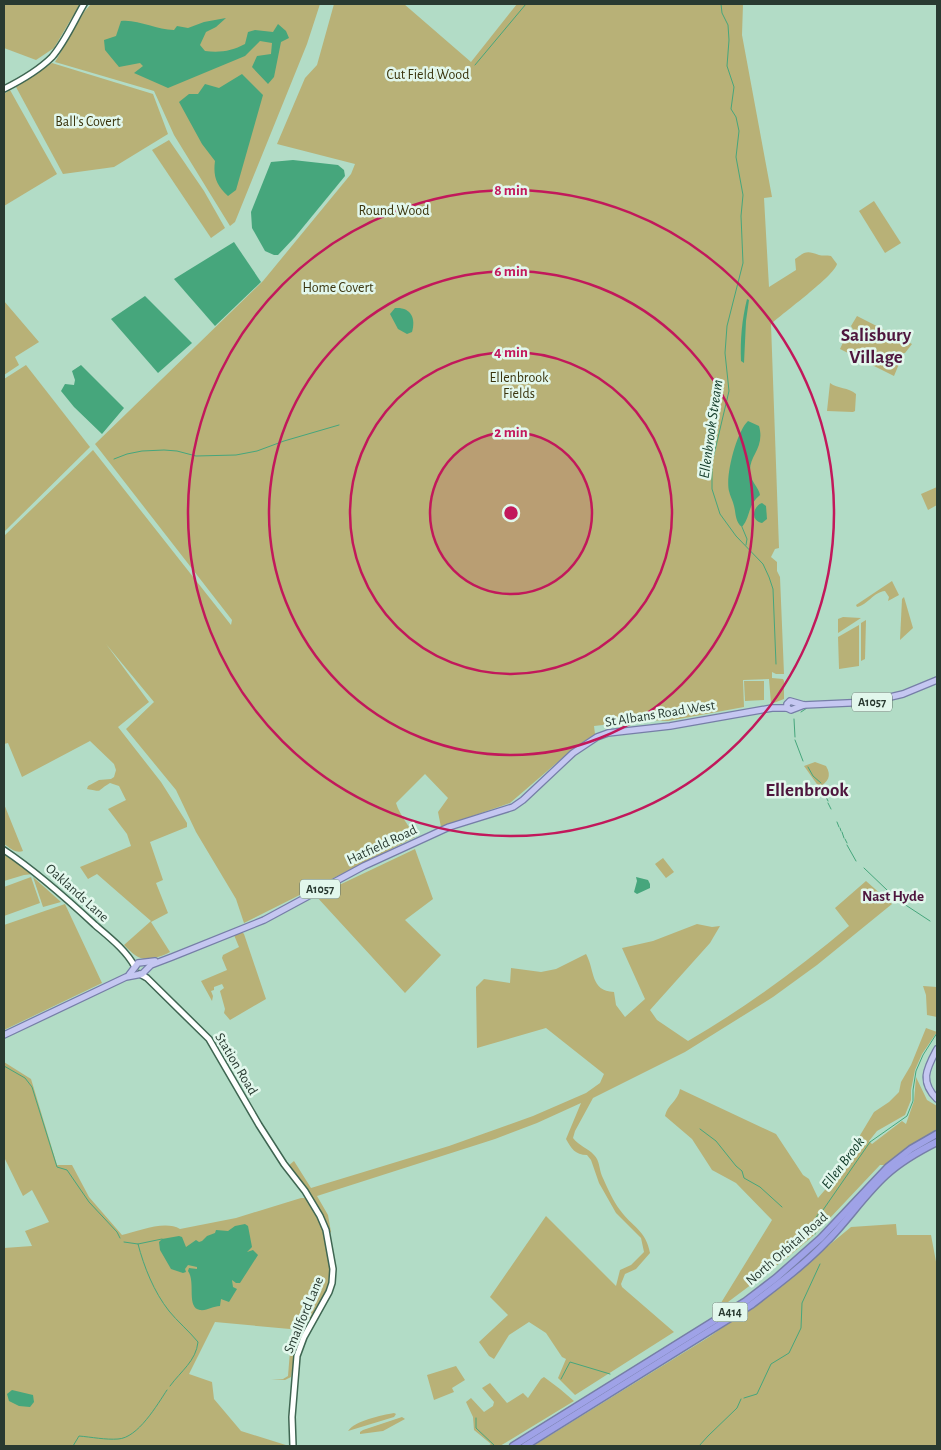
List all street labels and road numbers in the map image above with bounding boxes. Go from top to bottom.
road number: A1057 [852,692,892,712]
street label: St Albans Road West [604,698,717,730]
street label: Hatfield Road [345,823,419,867]
street label: Oaklands Lane [43,861,111,925]
road number: A1057 [300,880,340,899]
street label: Station Road [212,1031,260,1097]
street label: North Orbital Road [743,1210,831,1288]
street label: Smallford Lane [282,1275,326,1355]
road number: A414 [712,1302,748,1321]

